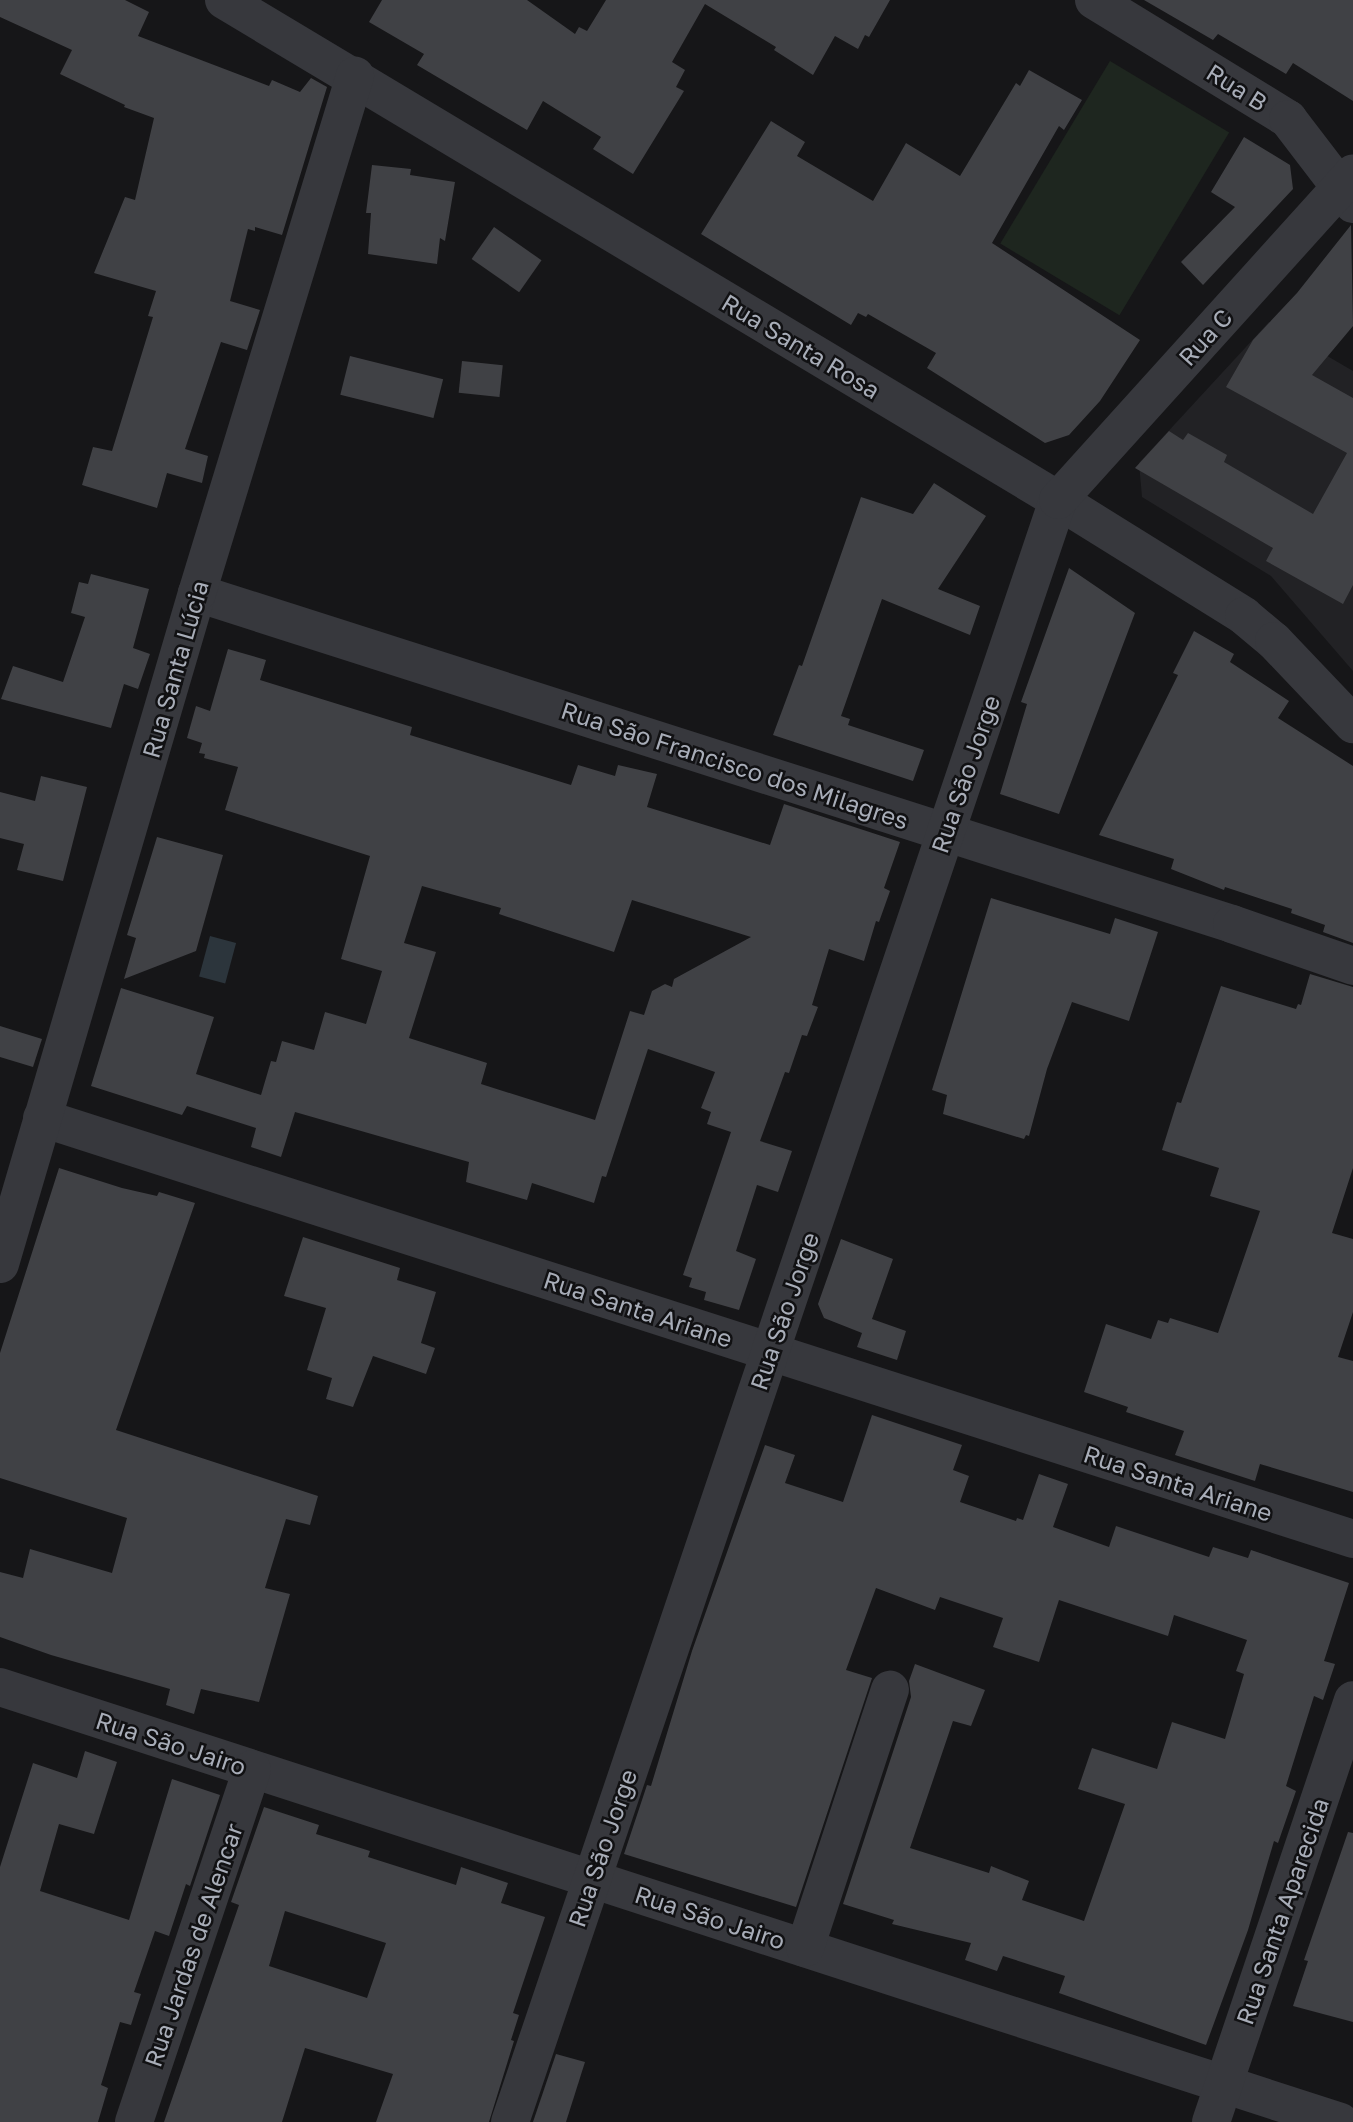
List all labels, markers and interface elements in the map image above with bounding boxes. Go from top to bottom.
street label: Rua B [1201,57,1273,117]
street label: Rua Santa Rosa [717,287,885,405]
street label: Rua C [1172,303,1238,371]
street label: Rua Santa Lúcia [136,577,214,761]
street label: Rua São Jorge [925,691,1005,857]
street label: Rua São Francisco dos Milagres [558,695,912,835]
street label: Rua São Jorge [744,1228,824,1394]
street label: Rua Santa Ariane [540,1265,736,1353]
street label: Rua Santa Ariane [1080,1439,1276,1527]
street label: Rua São Jairo [92,1705,250,1781]
street label: Rua São Jorge [562,1765,642,1931]
street label: Rua Santa Aparecida [1230,1794,1334,2028]
street label: Rua Jardas de Alencar [138,1820,248,2070]
street label: Rua São Jairo [631,1879,789,1955]

